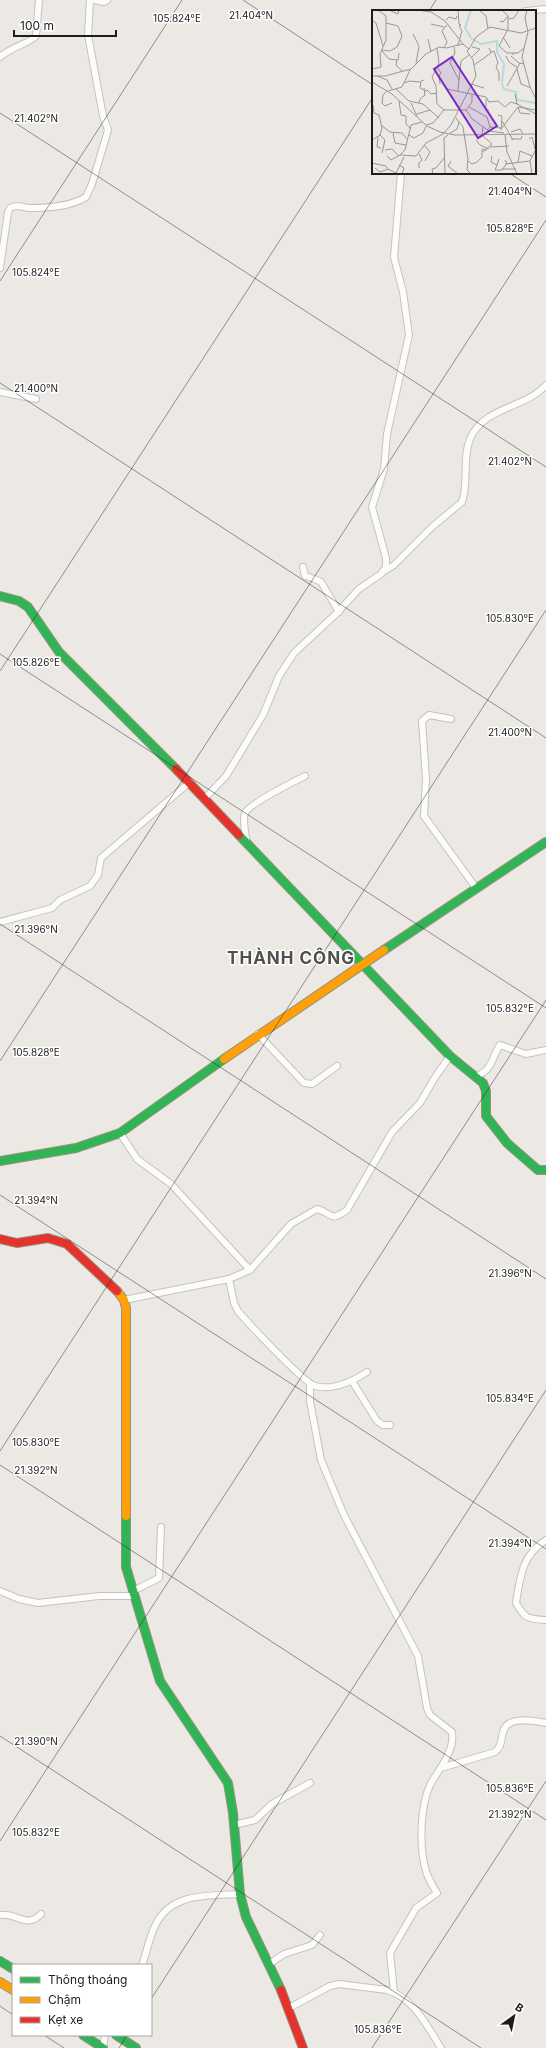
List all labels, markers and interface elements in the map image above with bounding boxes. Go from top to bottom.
text: 21.404°N [229,9,273,21]
inset map [372,10,536,174]
scale bar [14,12,116,38]
text: 105.824°E [153,12,201,24]
text: 100 m [20,18,54,33]
text: 21.402°N [14,112,58,124]
text: 21.404°N [488,185,532,197]
text: 105.828°E [486,222,534,234]
text: 105.824°E [12,266,60,278]
text: 21.400°N [14,382,58,394]
text: 21.402°N [488,455,532,467]
text: 105.830°E [486,612,534,624]
text: 105.826°E [12,656,60,668]
text: 21.400°N [488,726,532,738]
text: 21.396°N [14,923,58,935]
district label: THÀNH CÔNG [227,947,355,968]
text: 105.832°E [486,1002,534,1014]
text: 105.828°E [12,1046,60,1058]
text: 21.394°N [14,1194,58,1206]
text: 21.396°N [488,1267,532,1279]
text: 105.834°E [486,1392,534,1404]
text: 105.830°E [12,1436,60,1448]
text: 21.392°N [14,1464,58,1476]
text: 21.394°N [488,1537,532,1549]
text: 21.390°N [14,1735,58,1747]
text: 105.836°E [486,1782,534,1794]
text: 21.392°N [488,1808,532,1820]
text: 105.832°E [12,1826,60,1838]
legend [12,1964,152,2036]
text: Thông thoáng [48,1972,127,1987]
text: Chậm [48,1992,81,2007]
north arrow [494,1996,534,2036]
text: B [513,2000,526,2015]
text: Kẹt xe [48,2012,83,2027]
text: 105.836°E [354,2023,402,2035]

